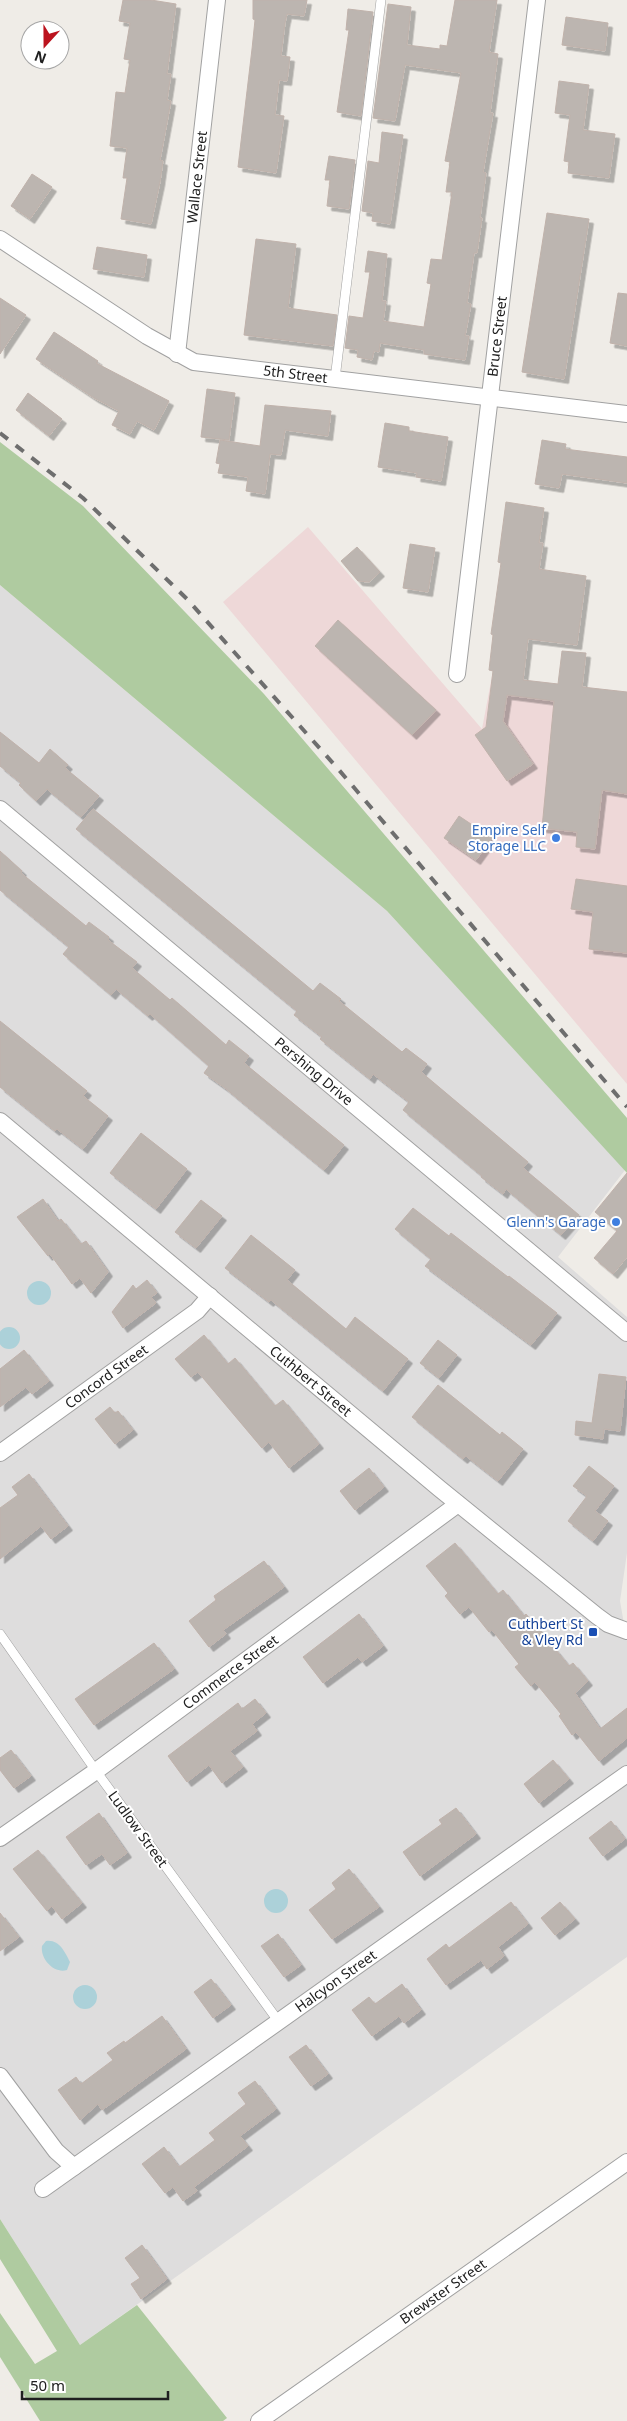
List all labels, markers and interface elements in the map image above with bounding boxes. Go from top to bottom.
north arrow [20,20,70,70]
text: N [31,47,49,69]
street label: Wallace Street [182,130,211,224]
street label: Bruce Street [482,295,511,378]
street label: 5th Street [262,360,329,387]
place label: Empire Self Storage LLC [468,820,547,855]
marker: Empire Self Storage LLC [550,832,562,844]
street label: Pershing Drive [271,1033,357,1109]
place label: Glenn's Garage [506,1212,606,1231]
marker: Glenn's Garage [610,1216,622,1228]
street label: Concord Street [61,1340,151,1412]
street label: Cuthbert Street [266,1341,356,1420]
place label: Cuthbert St & Vley Rd [508,1614,583,1649]
marker: Cuthbert St & Vley Rd [587,1626,599,1638]
street label: Commerce Street [178,1630,282,1713]
street label: Ludlow Street [104,1787,173,1871]
street label: Halcyon Street [291,1945,380,2016]
street label: Brewster Street [396,2254,490,2328]
scale bar [22,2368,169,2400]
text: 50 m [30,2375,65,2395]

